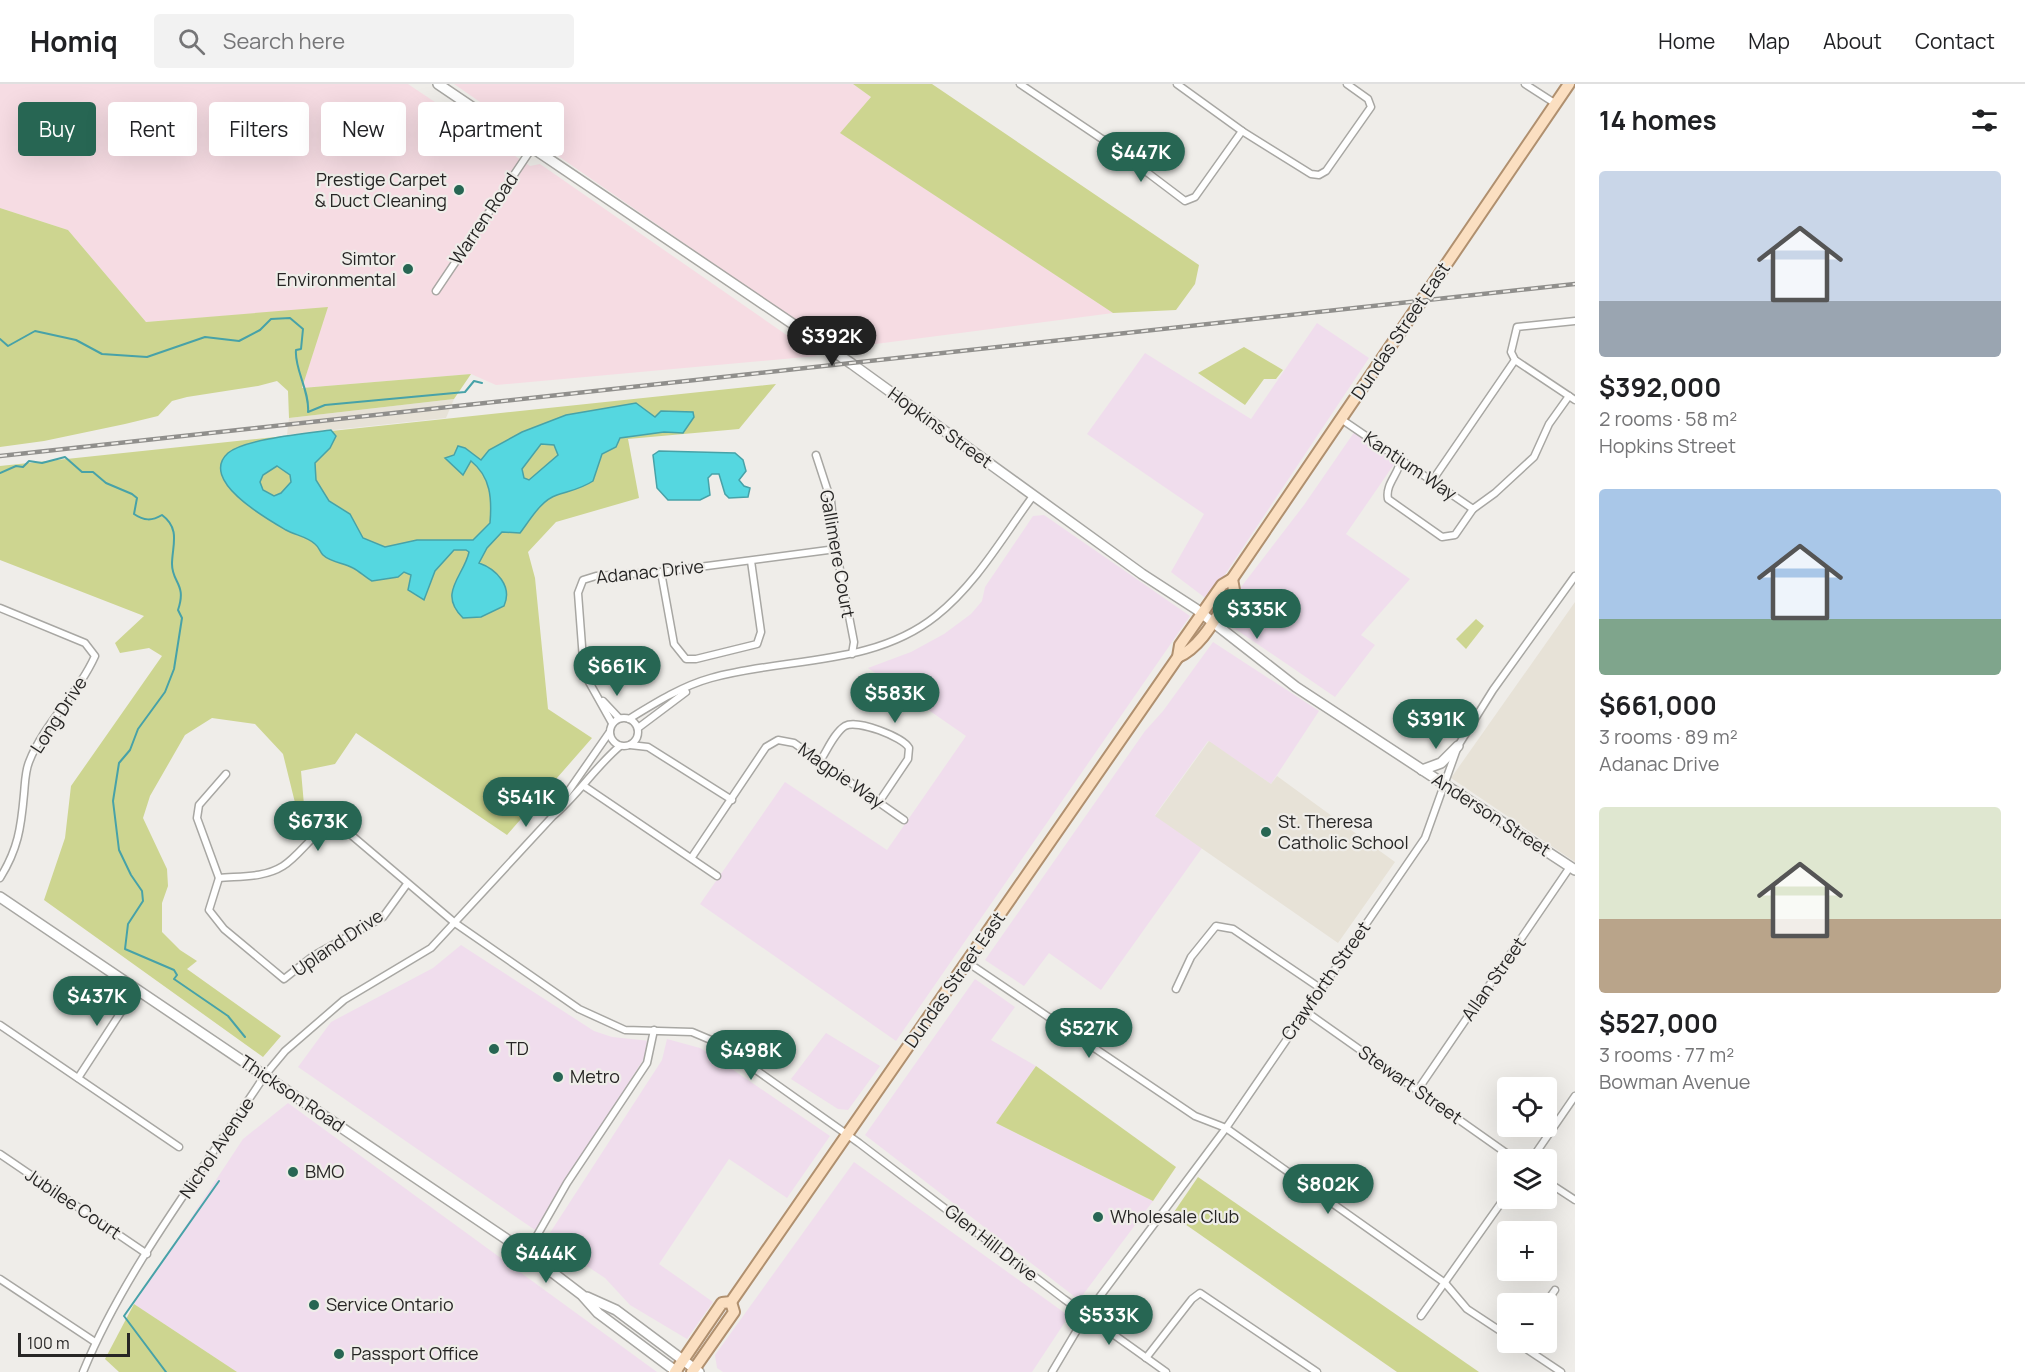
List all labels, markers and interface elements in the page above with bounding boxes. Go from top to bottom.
search box [154,14,574,68]
text: Homiq [30,22,118,60]
icon: search [175,25,208,58]
text: Search here [223,26,345,56]
text: Home [1658,27,1715,55]
text: Map [1748,27,1790,55]
text: About [1823,27,1882,55]
text: Contact [1915,27,1995,55]
chip: Buy [18,102,96,156]
chip: Rent [108,102,197,156]
chip: Filters [209,102,309,156]
chip: New [321,102,406,156]
chip: Apartment [418,102,564,156]
text: 14 homes [1599,102,1717,138]
icon: filters [1968,104,2001,137]
pin: $447K [1099,132,1183,183]
text: $447K [1111,138,1171,165]
place label: Prestige Carpet & Duct Cleaning [314,167,447,212]
street label: Warren Road [444,168,523,269]
marker: Prestige Carpet & Duct Cleaning [452,183,466,197]
icon: home [1746,210,1854,318]
place label: Simtor Environmental [276,246,396,291]
street label: Dundas Street East [1345,257,1455,404]
marker: Simtor Environmental [401,262,415,276]
pin: $392K [790,316,874,367]
text: $392K [801,322,863,349]
text: $392,000 [1599,369,1721,405]
street label: Hopkins Street [884,381,998,473]
text: 2 rooms · 58 m² [1599,405,1737,432]
street label: Kantium Way [1359,425,1462,505]
text: Hopkins Street [1599,432,1736,459]
street label: Gallimere Court [815,488,861,620]
icon: home [1746,528,1854,636]
street label: Adanac Drive [595,553,705,589]
pin: $335K [1215,589,1299,640]
text: $335K [1227,595,1287,622]
pin: $661K [575,646,659,697]
text: $661K [588,652,646,679]
street label: Long Drive [24,671,92,757]
pin: $583K [853,673,937,724]
text: $583K [864,679,926,706]
text: $661,000 [1599,687,1717,723]
pin: $391K [1394,699,1478,750]
text: $391K [1407,705,1465,732]
text: 3 rooms · 89 m² [1599,723,1738,750]
street label: Magpie Way [794,737,890,814]
text: Adanac Drive [1599,750,1719,777]
street label: Anderson Street [1428,767,1555,861]
pin: $541K [484,777,568,828]
text: $541K [497,783,555,810]
pin: $673K [276,801,360,852]
text: $673K [288,807,348,834]
place label: St. Theresa Catholic School [1278,809,1409,854]
marker: St. Theresa Catholic School [1259,825,1273,839]
icon: home [1746,846,1854,954]
street label: Upland Drive [287,903,387,981]
street label: Dundas Street East [898,907,1010,1052]
street label: Crawforth Street [1275,916,1375,1045]
street label: Allan Street [1456,932,1531,1025]
pin: $437K [55,976,139,1027]
text: $437K [67,982,127,1009]
text: $527,000 [1599,1005,1718,1041]
pin: $527K [1047,1008,1131,1059]
text: $527K [1059,1014,1119,1041]
pin: $498K [709,1030,793,1081]
place label: TD [506,1036,529,1060]
text: $498K [720,1036,782,1063]
street label: Stewart Street [1354,1039,1467,1129]
text: 3 rooms · 77 m² [1599,1041,1734,1068]
marker: TD [487,1042,501,1056]
street label: Thickson Road [236,1049,350,1137]
place label: Metro [570,1064,620,1088]
text: Bowman Avenue [1599,1068,1750,1095]
marker: Metro [551,1070,565,1084]
map controls [1497,1077,1557,1353]
button: locate [1497,1077,1557,1137]
street label: Nichol Avenue [173,1092,259,1203]
button: layers [1497,1149,1557,1209]
place label: BMO [305,1159,344,1183]
street label: Jubilee Court [21,1162,126,1244]
pin: $802K [1286,1164,1370,1215]
marker: BMO [286,1165,300,1179]
text: $802K [1297,1170,1359,1197]
street label: Glen Hill Drive [940,1198,1043,1286]
place label: Wholesale Club [1110,1204,1239,1228]
marker: Wholesale Club [1091,1210,1105,1224]
button: + [1497,1221,1557,1281]
pin: $444K [504,1233,588,1284]
text: $444K [515,1239,577,1266]
place label: Service Ontario [326,1292,454,1316]
button: − [1497,1293,1557,1353]
pin: $533K [1067,1295,1151,1346]
marker: Service Ontario [307,1298,321,1312]
text: $533K [1079,1301,1139,1328]
scale bar [18,1330,130,1358]
text: 100 m [27,1332,70,1354]
place label: Passport Office [351,1341,479,1365]
marker: Passport Office [332,1347,346,1361]

